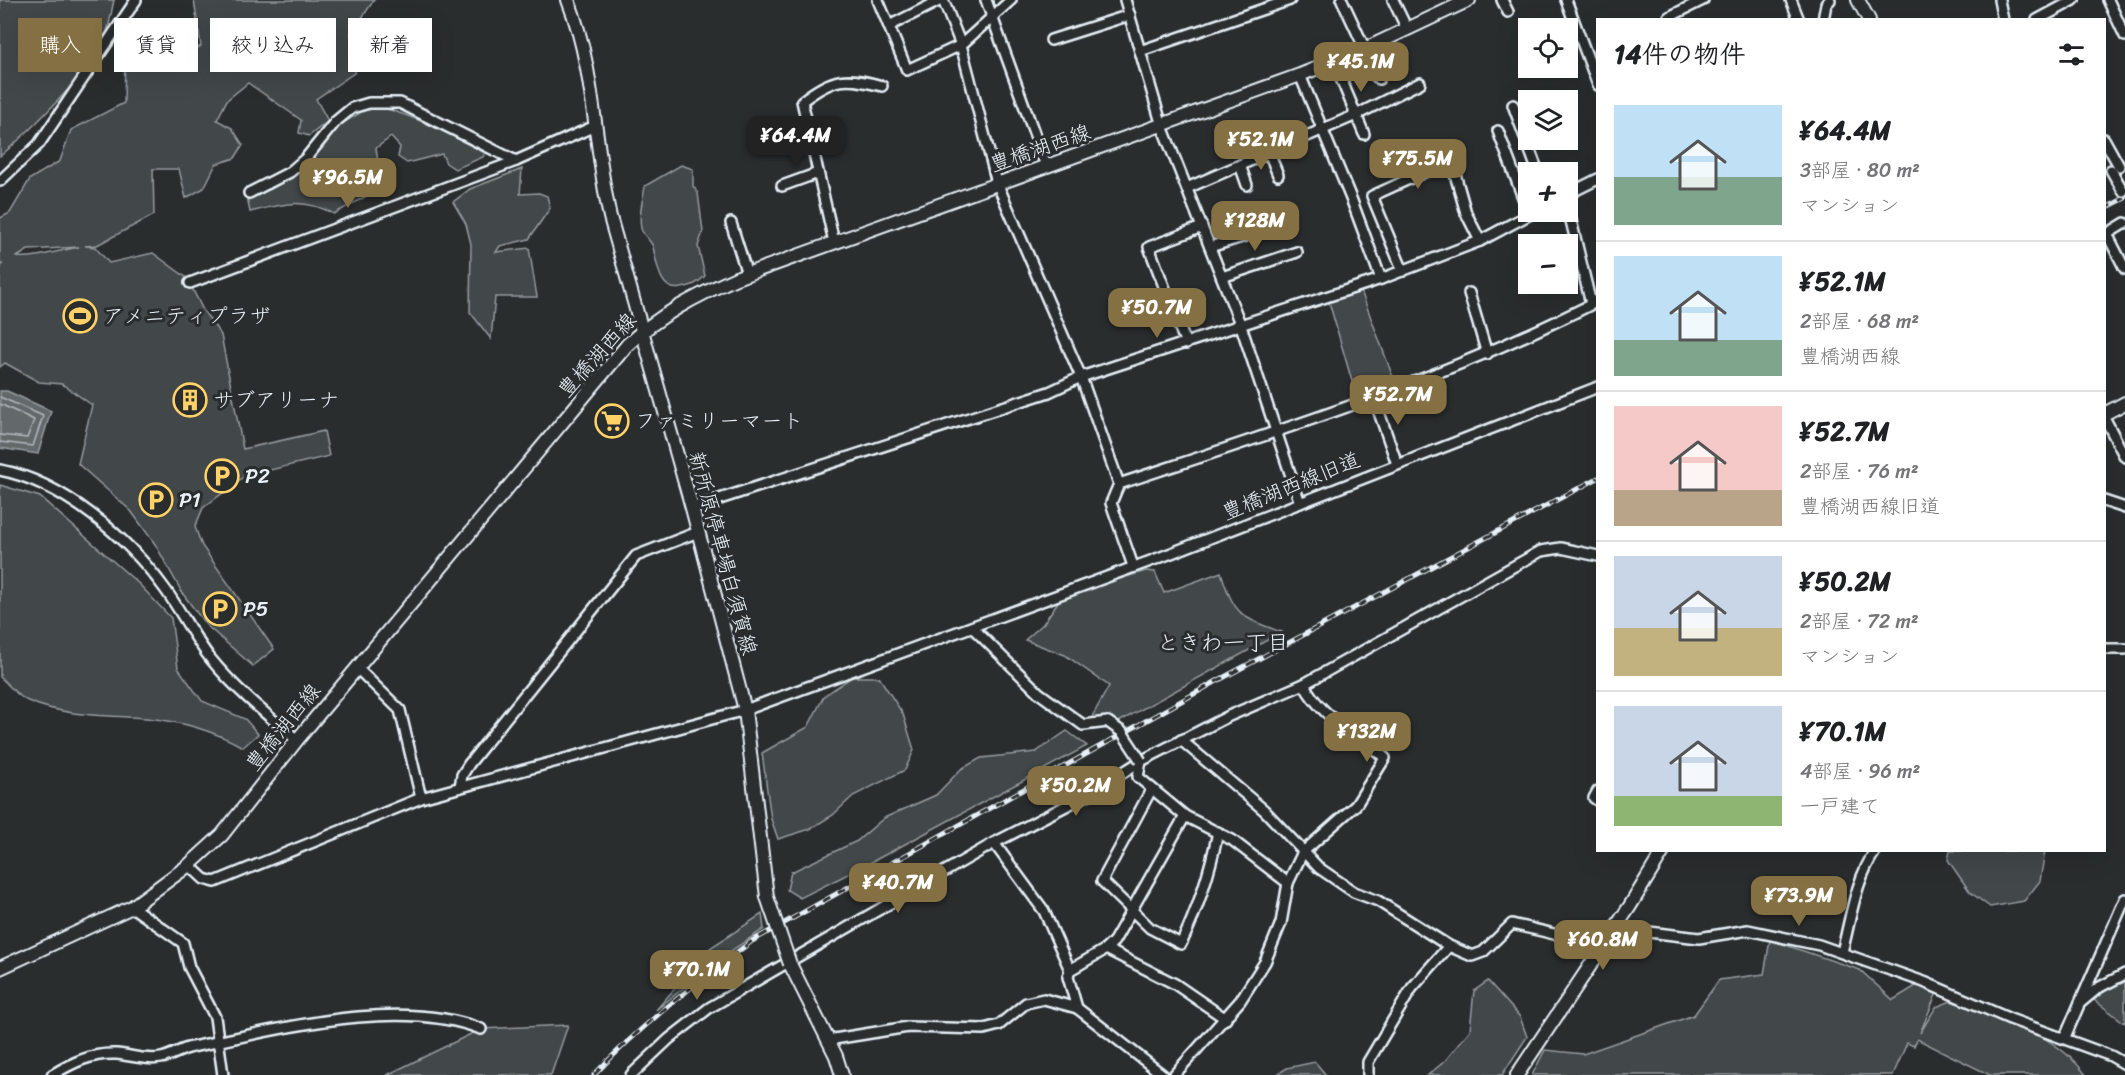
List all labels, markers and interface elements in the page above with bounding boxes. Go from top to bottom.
chip: 購入 [18,18,102,72]
chip: 賃貸 [114,18,198,72]
chip: 絞り込み [210,18,336,72]
chip: 新着 [348,18,432,72]
map controls [1518,18,1578,294]
button: locate [1518,18,1578,78]
text: 14件の物件 [1614,31,1745,77]
icon: filters [2055,38,2088,71]
pin: ¥45.1M [1312,42,1410,93]
text: ¥45.1M [1328,44,1394,79]
button: layers [1518,90,1578,150]
text: ¥64.4M [1800,107,1891,153]
street label: 豊橋湖西線 [984,113,1096,183]
pin: ¥64.4M [747,116,845,167]
text: ¥64.4M [761,118,831,153]
pin: ¥52.1M [1212,120,1310,171]
text: ¥52.1M [1228,122,1294,157]
icon: home [1662,129,1734,201]
pin: ¥75.5M [1369,139,1467,190]
text: ¥75.5M [1383,141,1453,176]
text: 3部屋 · 80 m² [1800,153,1920,188]
pin: ¥96.5M [299,158,397,209]
text: ¥96.5M [313,160,383,195]
button: + [1518,162,1578,222]
text: マンション [1800,188,1899,223]
pin: ¥128M [1213,201,1297,252]
text: ¥128M [1225,203,1285,238]
button: − [1518,234,1578,294]
text: ¥52.1M [1800,258,1886,304]
icon: home [1662,280,1734,352]
pin: ¥50.7M [1108,288,1206,339]
text: ¥50.7M [1122,290,1192,325]
place label: アメニティプラザ [103,297,270,335]
sports icon: アメニティプラザ [62,298,98,334]
street label: 豊橋湖西線 [548,303,646,407]
text: 2部屋 · 68 m² [1800,304,1919,339]
text: 豊橋湖西線 [1800,339,1900,374]
pin: ¥52.7M [1349,375,1447,426]
text: ¥52.7M [1364,377,1432,412]
place label: サブアリーナ [213,381,339,419]
building icon: サブアリーナ [172,382,208,418]
place label: ファミリーマート [635,402,803,440]
supermarket icon: ファミリーマート [594,403,630,439]
text: ¥52.7M [1800,408,1889,454]
icon: home [1662,430,1734,502]
street label: 豊橋湖西線旧道 [1216,441,1366,531]
street label: 新所原停車場白須賀線 [677,447,769,659]
text: 2部屋 · 76 m² [1800,454,1919,489]
place label: P2 [245,457,270,495]
parking icon: P2 [204,458,240,494]
place label: P1 [179,481,201,519]
parking icon: P1 [138,482,174,518]
text: 豊橋湖西線旧道 [1800,489,1940,524]
text: ¥50.2M [1800,558,1891,604]
icon: home [1662,580,1734,652]
place label: P5 [243,590,269,628]
parking icon: P5 [202,591,238,627]
text: 2部屋 · 72 m² [1800,604,1919,639]
district label: ときわ一丁目 [1157,623,1289,662]
text: マンション [1800,639,1899,674]
street label: 豊橋湖西線 [235,674,331,780]
text: ¥70.1M [1800,708,1886,754]
pin: ¥132M [1325,712,1409,763]
text: ¥132M [1338,714,1396,749]
icon: home [1662,730,1734,802]
text: 4部屋 · 96 m² [1800,754,1920,789]
pin: ¥50.2M [1027,766,1125,817]
text: ¥50.2M [1041,768,1111,803]
text: 一戸建て [1800,789,1880,824]
pin: ¥40.7M [849,863,947,914]
text: ¥40.7M [863,865,933,900]
pin: ¥73.9M [1750,876,1848,927]
text: ¥73.9M [1765,878,1833,913]
pin: ¥60.8M [1554,920,1652,971]
text: ¥60.8M [1568,922,1638,957]
pin: ¥70.1M [648,950,746,1001]
text: ¥70.1M [664,952,730,987]

